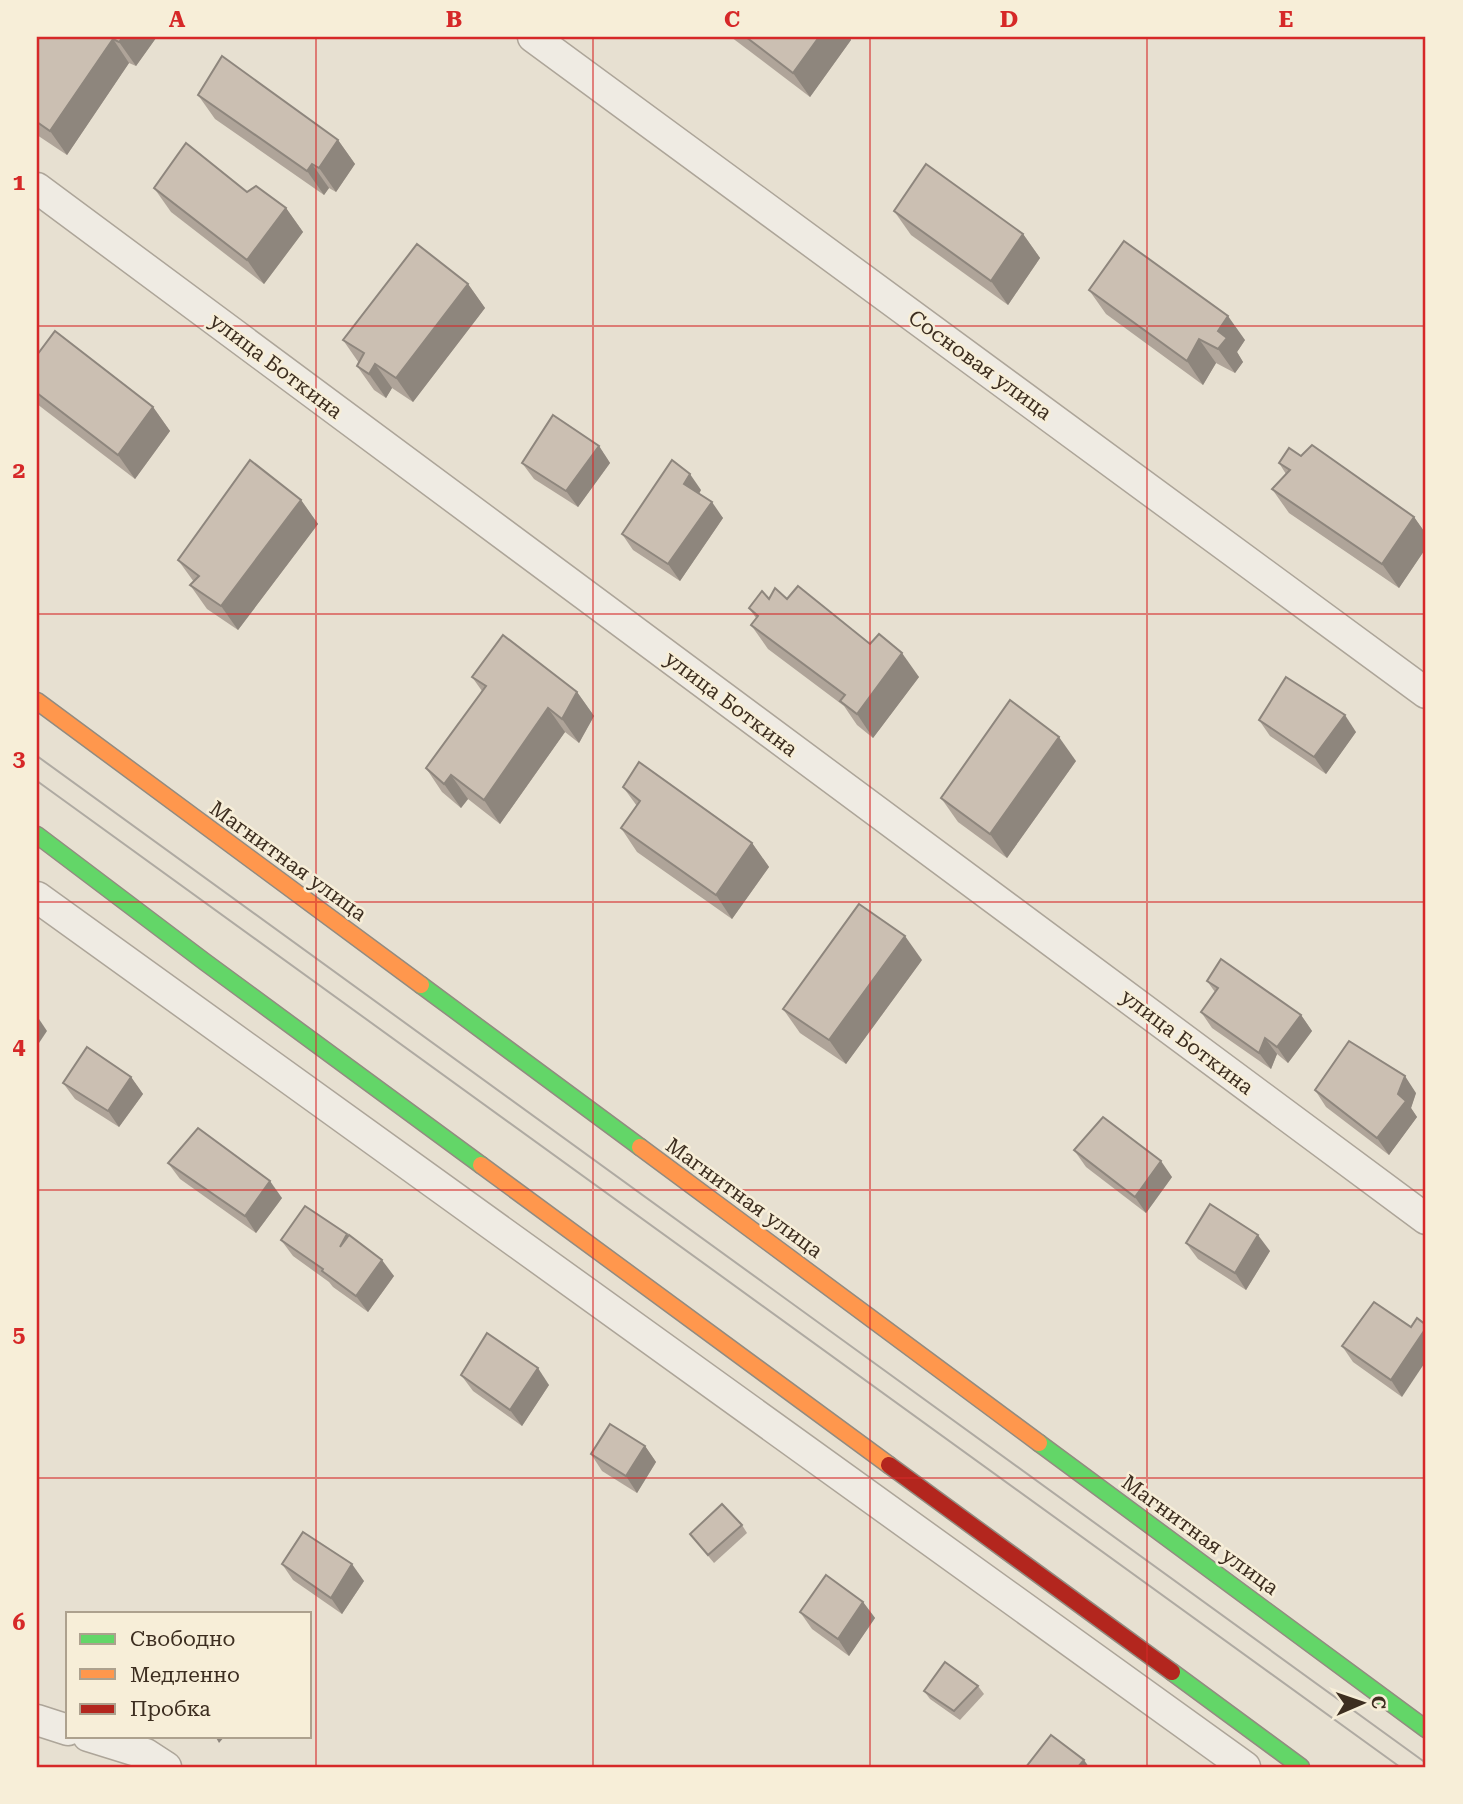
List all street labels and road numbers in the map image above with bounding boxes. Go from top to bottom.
street label: Сосновая улица [904,305,1057,425]
street label: улица Боткина [205,308,348,424]
street label: улица Боткина [660,646,803,762]
street label: Магнитная улица [205,796,372,926]
street label: улица Боткина [1116,984,1259,1100]
street label: Магнитная улица [661,1133,828,1263]
street label: Магнитная улица [1117,1470,1284,1600]

